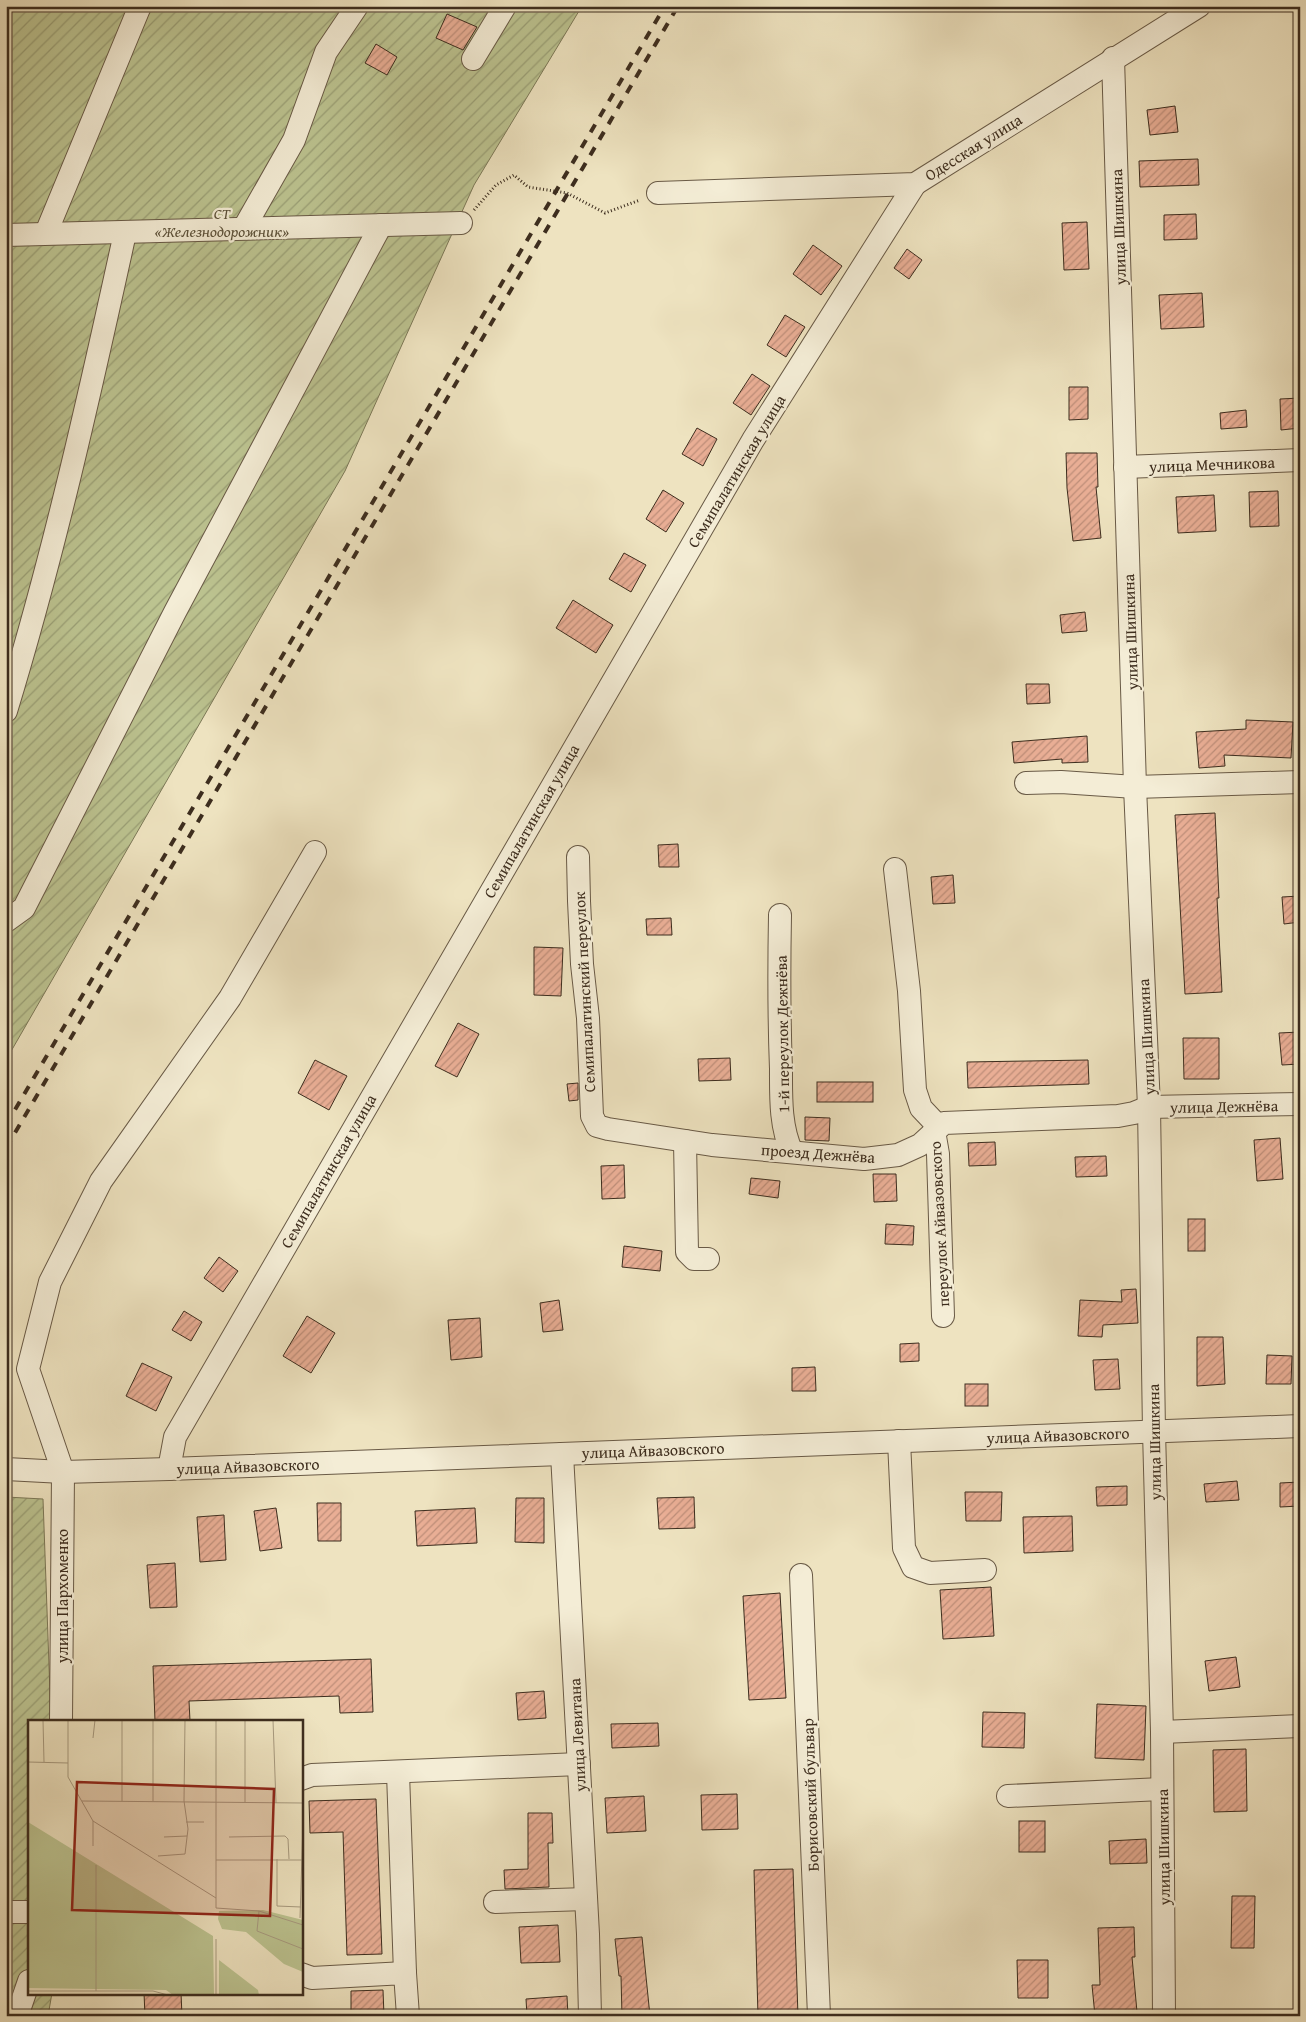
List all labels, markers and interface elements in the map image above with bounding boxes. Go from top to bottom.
street label: Одесская улица [920,107,1027,187]
street label: улица Шишкина [1104,168,1132,287]
park label: СТ «Железнодорожник» [155,201,289,243]
street label: Семипалатинская улица [681,390,791,552]
street label: улица Мечникова [1148,450,1276,478]
street label: улица Шишкина [1116,573,1144,692]
street label: Семипалатинская улица [477,739,585,903]
street label: Семипалатинский переулок [567,890,601,1093]
street label: 1-й переулок Дежнёва [769,955,795,1113]
street label: улица Шишкина [1131,978,1161,1097]
street label: Семипалатинская улица [274,1089,382,1253]
street label: улица Дежнёва [1169,1093,1279,1119]
street label: проезд Дежнёва [760,1137,876,1169]
street label: переулок Айвазовского [923,1141,955,1307]
street label: улица Шишкина [1141,1383,1167,1501]
street label: улица Айвазовского [985,1421,1130,1450]
street label: улица Айвазовского [580,1436,725,1465]
street label: улица Айвазовского [175,1452,320,1481]
street label: улица Пархоменко [50,1529,74,1664]
street label: улица Левитана [562,1677,592,1794]
street label: Борисовский бульвар [795,1718,825,1872]
inset map [28,1720,302,1994]
street label: улица Шишкина [1150,1788,1176,1906]

